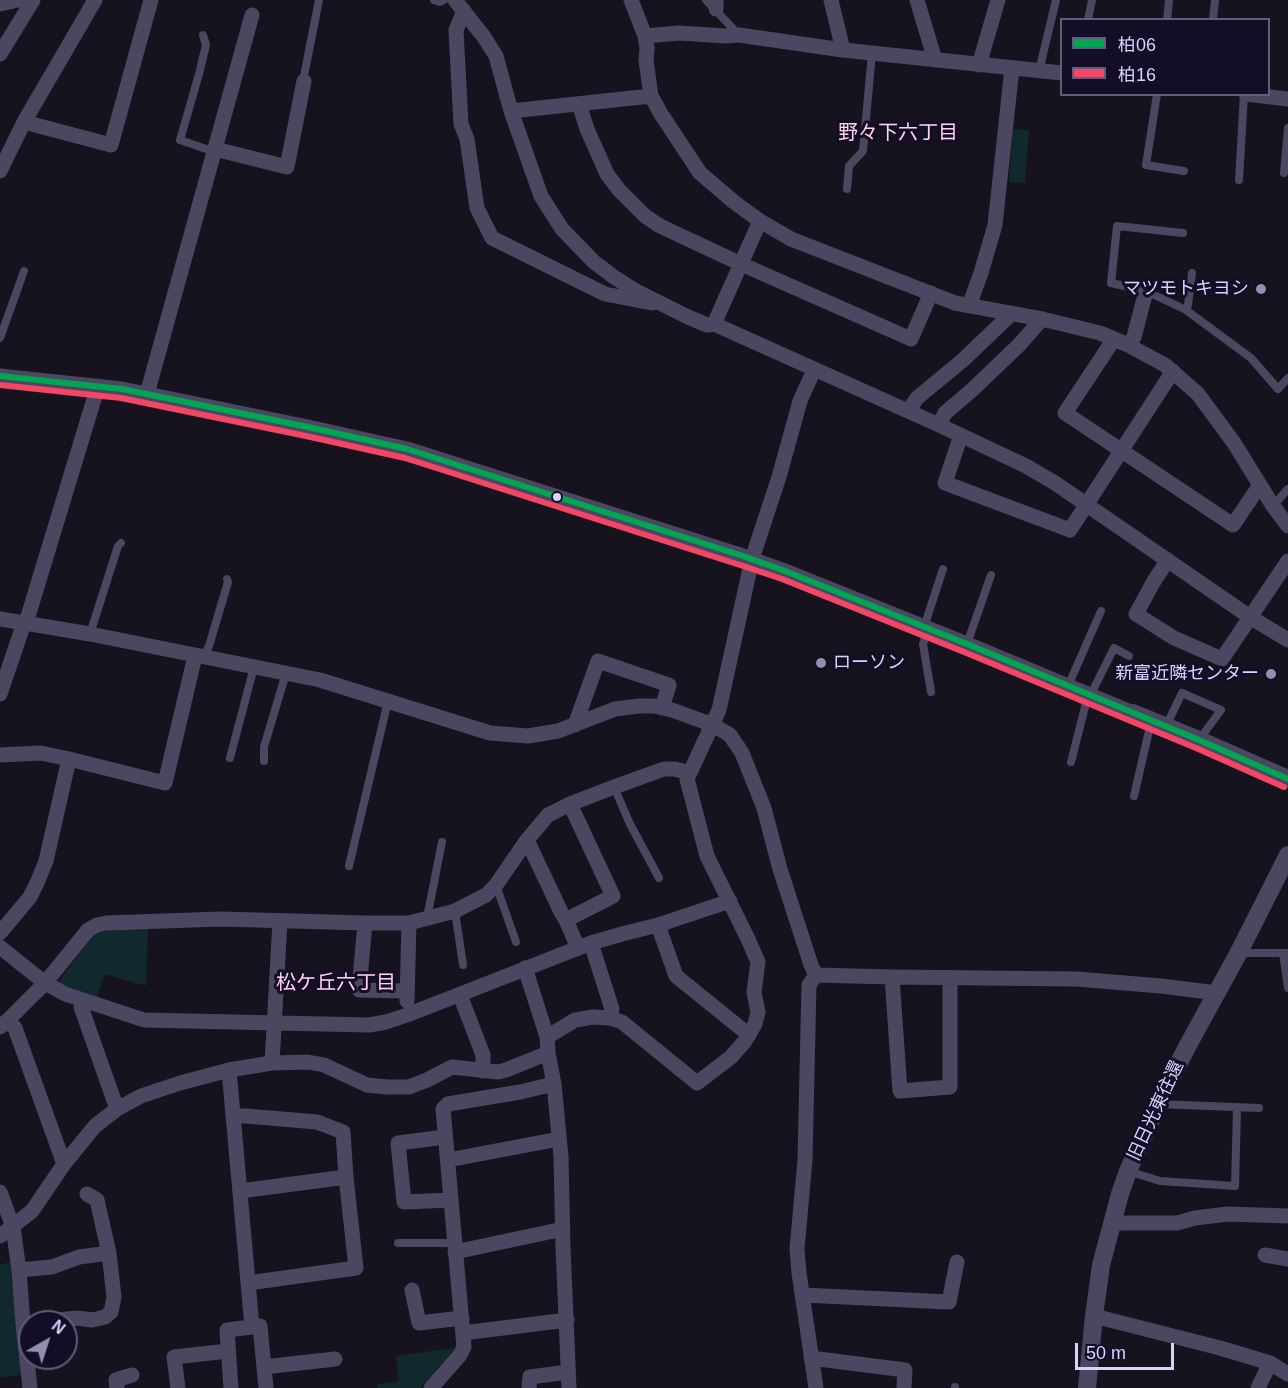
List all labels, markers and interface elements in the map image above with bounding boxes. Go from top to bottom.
legend [1060,18,1270,96]
text: 柏06 [1118,35,1156,55]
text: 柏16 [1118,65,1156,85]
district label: 野々下六丁目 [838,121,958,145]
place label: マツモトキヨシ [1123,278,1249,300]
marker: マツモトキヨシ [1254,282,1268,296]
unlabelled marker [551,491,563,503]
place label: ローソン [833,652,905,674]
marker: ローソン [814,656,828,670]
place label: 新富近隣センター [1115,663,1259,685]
marker: 新富近隣センター [1264,667,1278,681]
district label: 松ケ丘六丁目 [276,971,396,995]
street label: 旧日光東往還 [1123,1057,1189,1165]
north arrow [18,1310,78,1370]
text: N [49,1317,68,1337]
scale bar [1078,1331,1177,1369]
text: 50 m [1086,1343,1126,1363]

